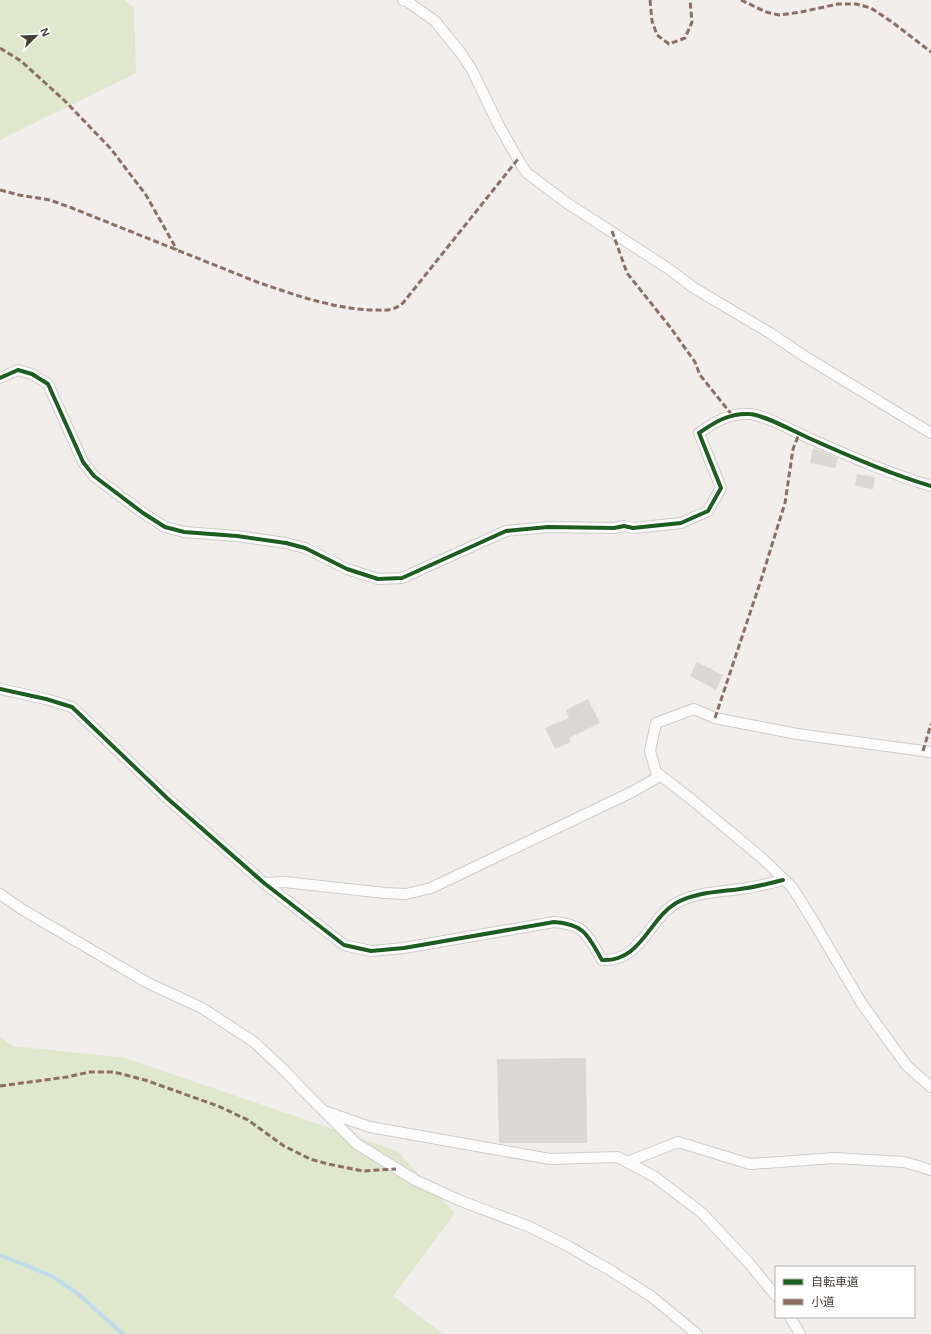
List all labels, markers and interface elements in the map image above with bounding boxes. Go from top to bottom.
north arrow [16,16,56,56]
text: N [38,26,52,38]
legend [775,1266,915,1318]
text: 自転車道 [811,1275,859,1289]
text: 小道 [811,1295,835,1309]

